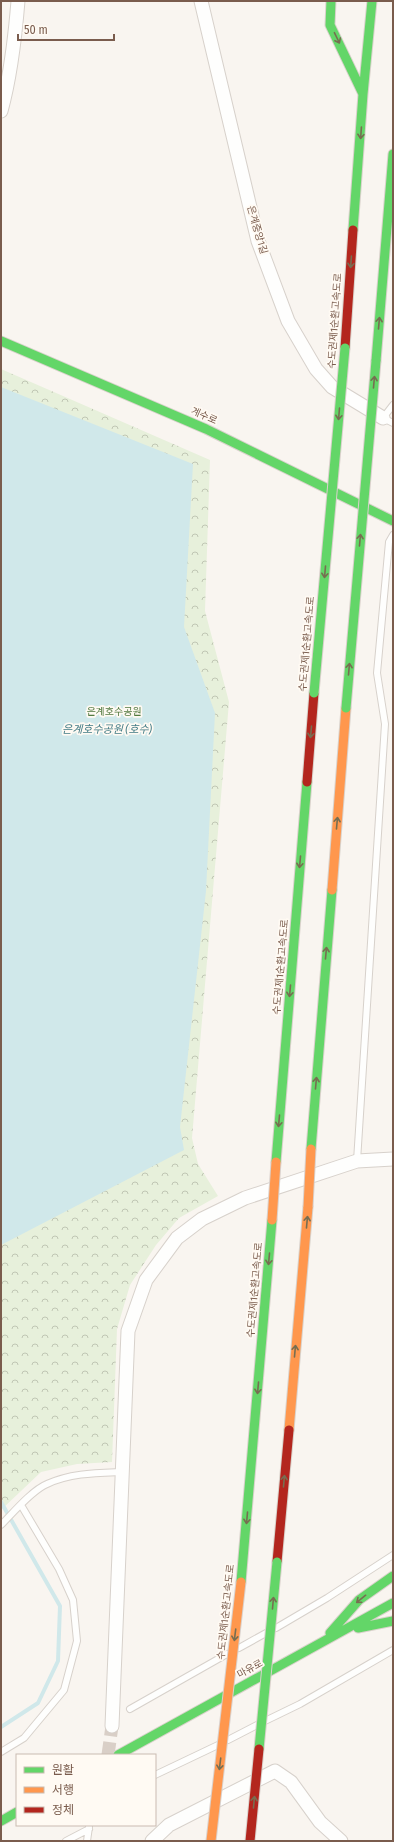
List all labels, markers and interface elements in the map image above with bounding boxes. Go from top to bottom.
scale bar [18,16,114,42]
text: 50 m [24,23,48,37]
one-way arrow [334,32,341,44]
one-way arrow [357,126,364,139]
street label: 은계중앙1길 [244,204,270,256]
one-way arrow [347,255,355,268]
street label: 수도권제1순환고속도로 [326,273,344,369]
one-way arrow [375,317,382,330]
one-way arrow [370,376,377,389]
street label: 계수로 [189,405,219,427]
one-way arrow [335,407,342,420]
one-way arrow [357,534,364,547]
one-way arrow [321,565,328,578]
street label: 수도권제1순환고속도로 [297,596,317,692]
one-way arrow [346,663,353,676]
park label: 은계호수공원 [86,706,142,718]
water label: 은계호수공원 (호수) [62,723,153,736]
one-way arrow [307,725,314,738]
one-way arrow [333,817,340,830]
one-way arrow [297,855,304,868]
street label: 수도권제1순환고속도로 [271,919,291,1015]
one-way arrow [323,947,330,960]
one-way arrow [286,984,293,997]
one-way arrow [312,1077,320,1090]
one-way arrow [276,1114,283,1127]
one-way arrow [303,1216,310,1229]
street label: 수도권제1순환고속도로 [245,1242,265,1338]
one-way arrow [265,1252,272,1265]
one-way arrow [292,1345,299,1358]
one-way arrow [254,1381,261,1394]
one-way arrow [280,1475,288,1488]
one-way arrow [243,1511,250,1524]
street label: 수도권제1순환고속도로 [215,1564,237,1660]
one-way arrow [356,1594,367,1603]
one-way arrow [269,1597,277,1610]
one-way arrow [231,1628,239,1641]
street label: 마유로 [235,1657,265,1681]
legend [16,1754,156,1826]
one-way arrow [216,1757,224,1770]
text: 원활 [52,1763,74,1777]
text: 서행 [52,1783,74,1797]
one-way arrow [251,1796,258,1809]
text: 정체 [52,1803,74,1817]

